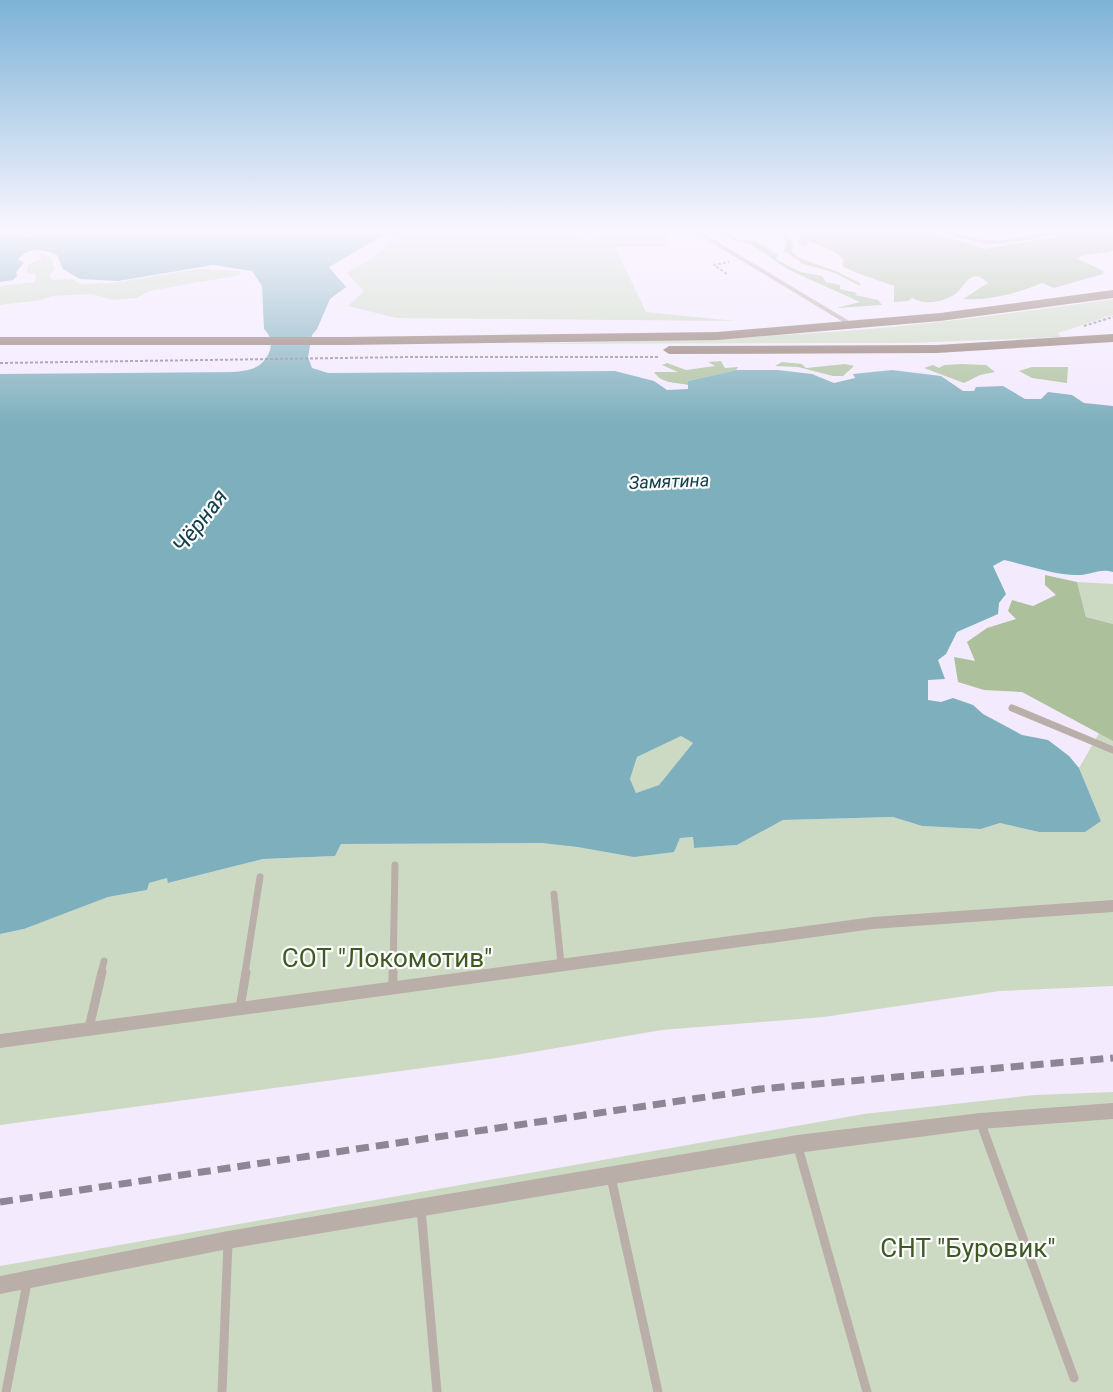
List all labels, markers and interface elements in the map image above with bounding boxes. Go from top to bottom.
water label: Замятина [628,469,710,493]
water label: Чёрная [168,484,232,558]
park label: СОТ "Локомотив" [282,943,492,973]
park label: СНТ "Буровик" [880,1233,1056,1263]

